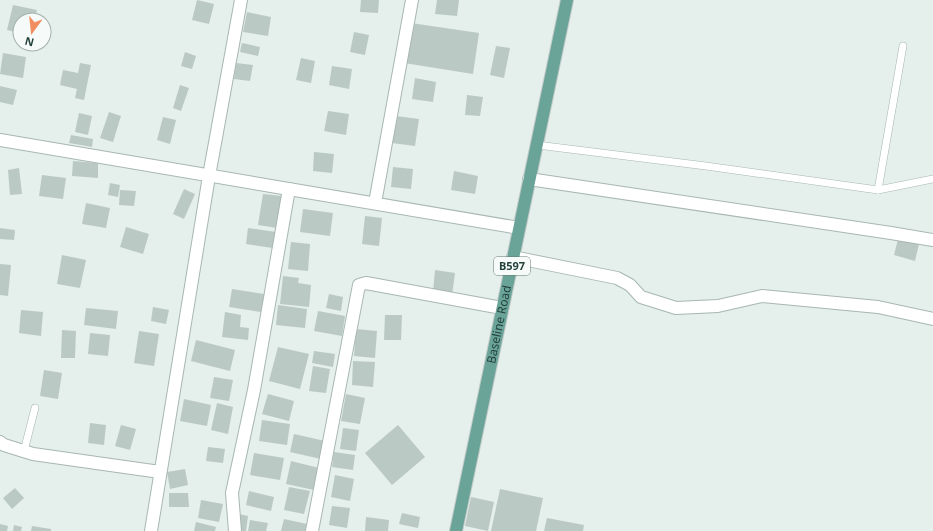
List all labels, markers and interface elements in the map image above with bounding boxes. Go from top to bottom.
north arrow [12,12,52,52]
text: N [23,34,36,51]
road number: B597 [494,257,530,275]
street label: Baseline Road [482,284,515,365]

